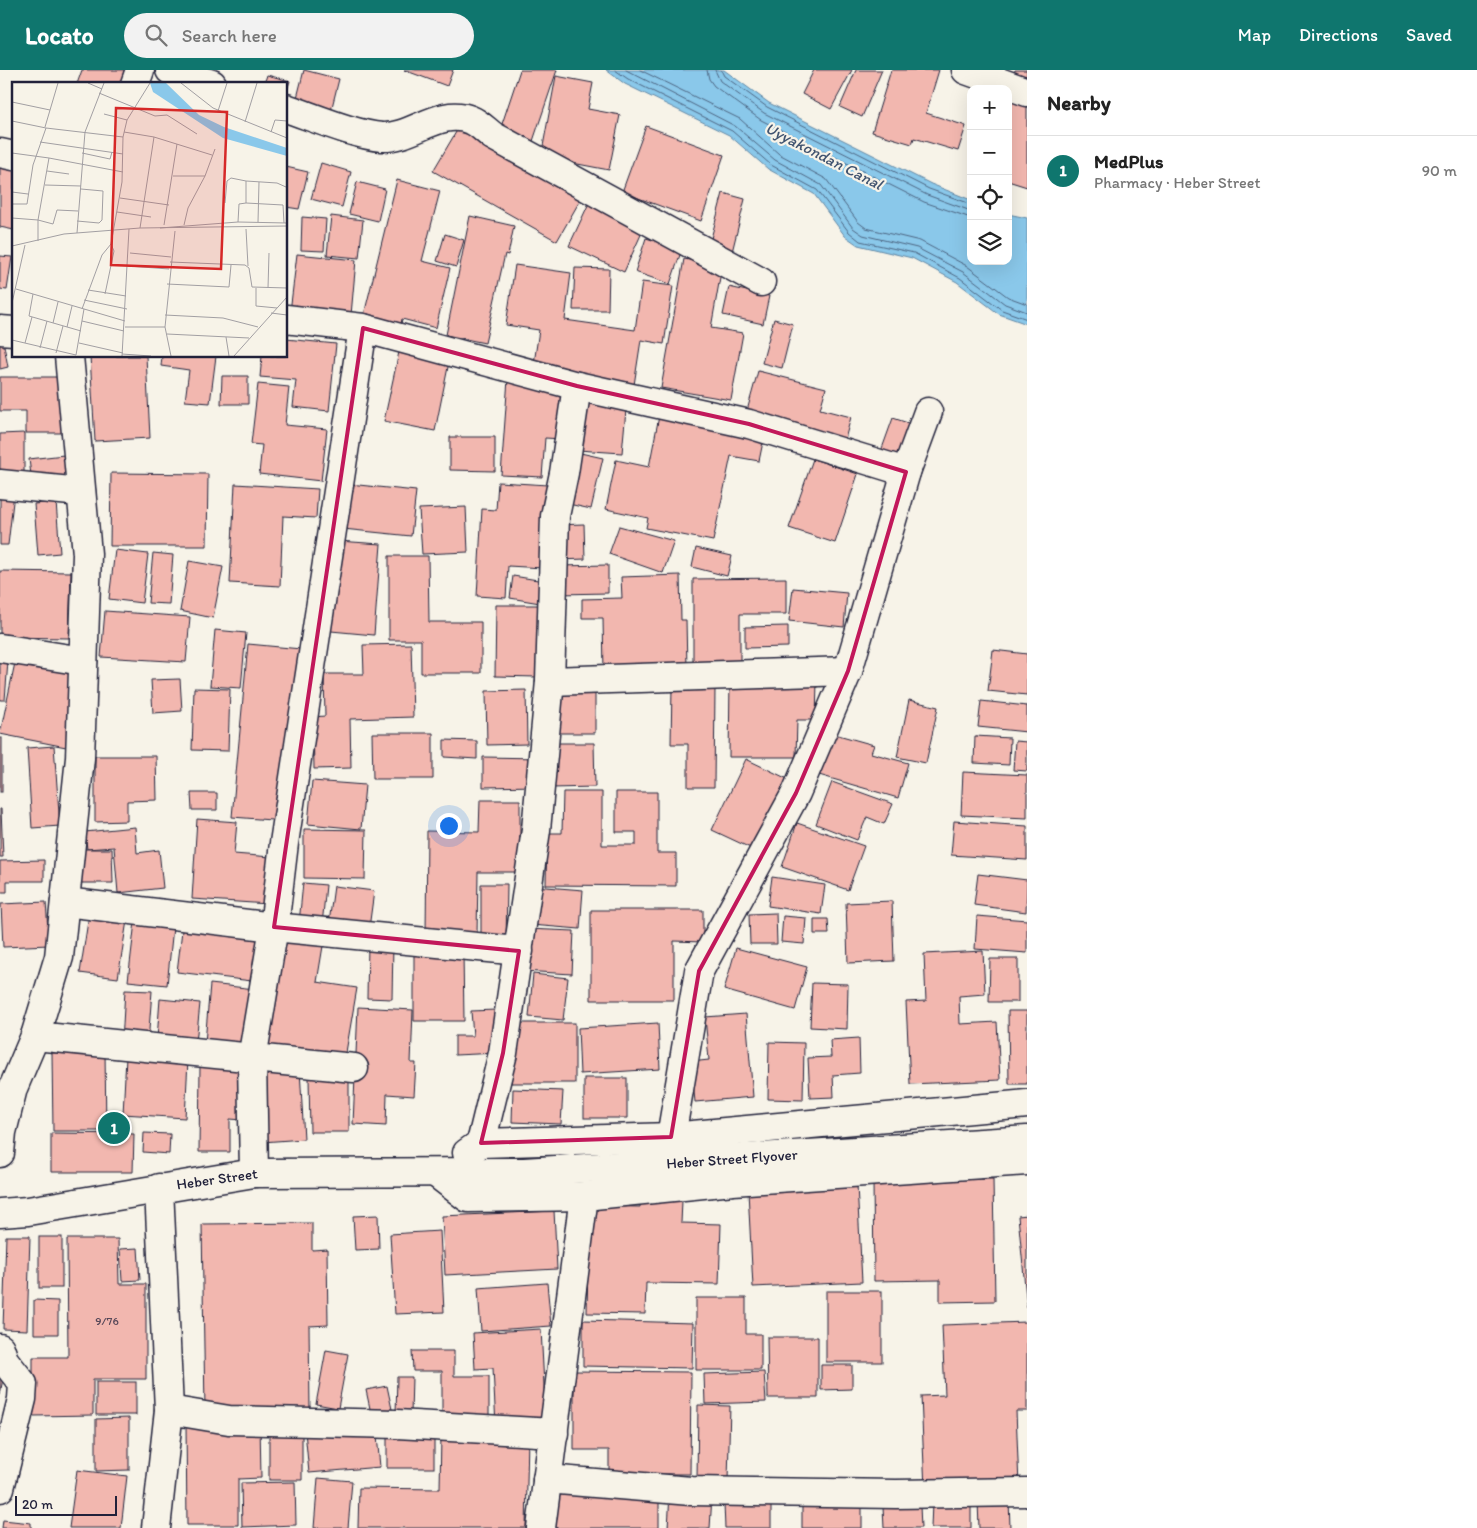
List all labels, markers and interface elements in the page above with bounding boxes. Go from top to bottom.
search box [124,13,474,58]
text: Locato [25,21,94,50]
icon: search [142,21,170,49]
text: Search here [182,24,277,47]
text: Map [1238,24,1271,46]
text: Directions [1299,24,1378,46]
text: Saved [1406,24,1452,46]
inset map [12,82,288,358]
map controls [967,85,1012,265]
button: + [967,85,1012,130]
text: Nearby [1047,90,1111,115]
water label: Uyyakondan Canal [762,118,887,194]
button: − [967,130,1012,175]
text: MedPlus [1094,150,1164,173]
text: 1 [1059,161,1067,180]
text: 90 m [1422,161,1457,180]
text: Pharmacy · Heber Street [1094,173,1260,192]
button: locate [967,175,1012,220]
button: layers [967,220,1012,265]
your location [436,813,462,839]
pin: 1 [98,1109,130,1147]
street label: Heber Street Flyover [666,1145,798,1173]
street label: Heber Street [175,1164,259,1194]
house number: 9/76 [95,1314,119,1328]
scale bar [15,1493,118,1516]
text: 20 m [22,1496,53,1513]

